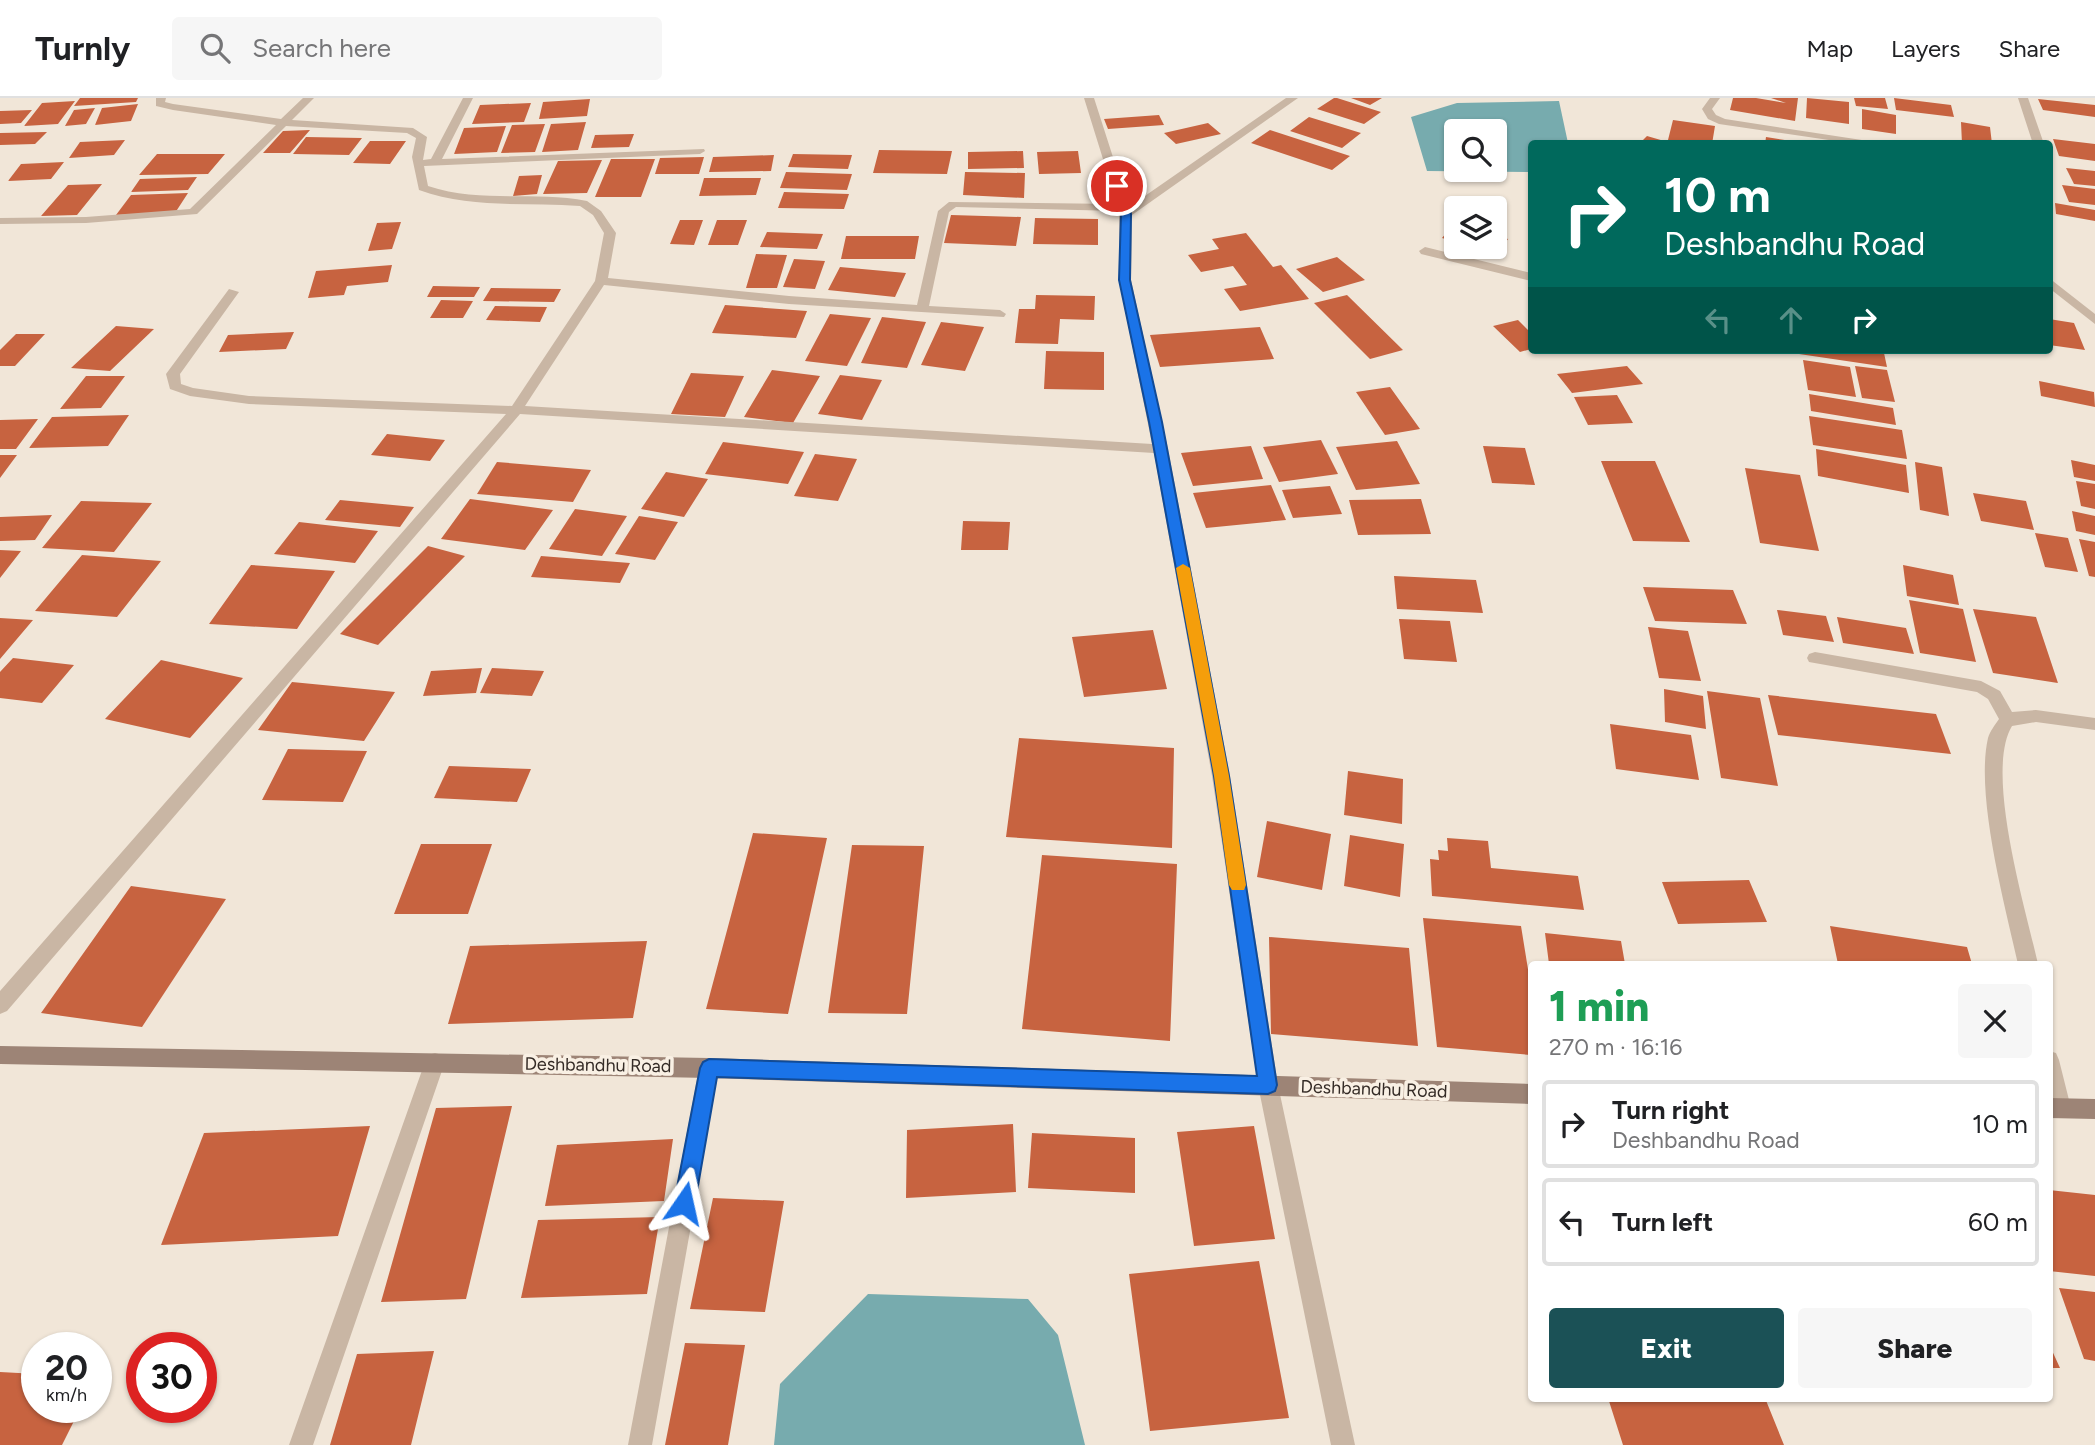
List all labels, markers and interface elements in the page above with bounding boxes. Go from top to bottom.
search box [172,17,662,80]
text: Turnly [35,29,130,68]
icon: search [196,29,234,67]
text: Search here [252,32,391,64]
text: Map [1806,34,1853,63]
text: Layers [1891,34,1960,63]
text: Share [1998,34,2060,63]
map controls [1444,119,1507,259]
button: search [1444,119,1507,182]
pin [1087,156,1147,216]
text: 10 m [1664,165,1771,224]
icon: arrive [1098,167,1136,205]
icon: right [1549,168,1640,259]
button: layers [1444,196,1507,259]
text: Deshbandhu Road [1664,225,1925,263]
icon: left [1699,301,1737,339]
icon: ahead [1772,301,1810,339]
icon: right [1845,301,1883,339]
text: 1 min [1549,981,1649,1032]
button: close [1958,984,2032,1058]
text: 270 m · 16:16 [1549,1033,1682,1061]
street label: Deshbandhu Road [524,1053,672,1077]
street label: Deshbandhu Road [1300,1075,1448,1103]
text: Turn right [1612,1094,1729,1126]
icon: right [1553,1105,1591,1143]
text: 10 m [1972,1108,2028,1140]
text: Deshbandhu Road [1612,1126,1800,1154]
position arrow [647,1166,721,1240]
icon: left [1553,1203,1591,1241]
text: Turn left [1612,1206,1713,1238]
text: 60 m [1968,1206,2028,1238]
button: Exit [1549,1308,1784,1388]
button: Share [1798,1308,2032,1388]
speed limit sign: 30 [126,1332,217,1423]
text: 20 [45,1347,88,1389]
text: km/h [46,1384,87,1406]

